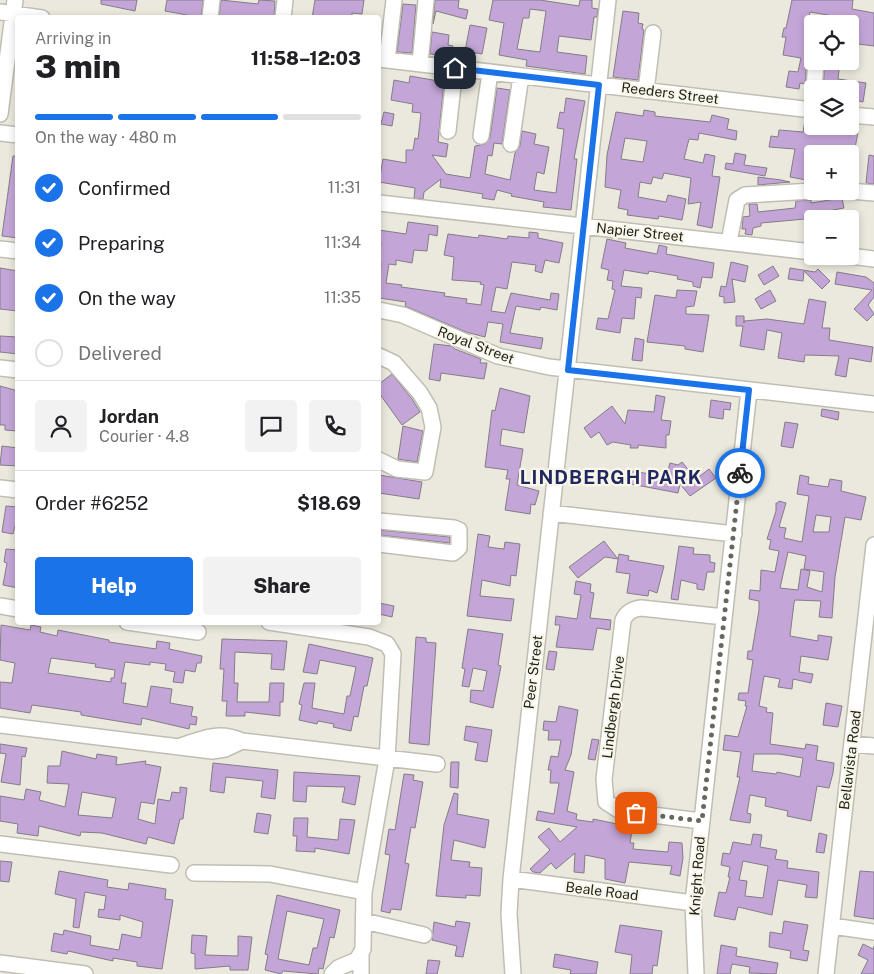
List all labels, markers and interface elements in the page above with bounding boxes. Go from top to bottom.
map controls [804,15,859,265]
button: locate [804,15,859,70]
text: Arriving in [35,29,111,48]
text: 11:58–12:03 [251,47,361,69]
pin [434,47,476,89]
text: 3 min [35,48,121,85]
icon: home [441,54,469,82]
street label: Reeders Street [620,79,720,107]
button: layers [804,80,859,135]
text: On the way · 480 m [35,128,177,147]
button: + [804,145,859,200]
icon: check [35,174,63,202]
text: Confirmed [78,177,171,199]
text: 11:31 [328,178,361,197]
button: − [804,210,859,265]
street label: Napier Street [596,219,684,245]
icon: check [35,229,63,257]
text: Preparing [78,232,165,254]
text: 11:34 [324,233,361,252]
icon: check [35,284,63,312]
text: On the way [78,287,176,309]
text: 11:35 [324,288,361,307]
street label: Royal Street [435,323,517,367]
text: Delivered [78,342,162,364]
button: person [35,400,87,452]
button: chat [245,400,297,452]
button: phone [309,400,361,452]
text: Jordan [99,405,159,427]
text: Courier · 4.8 [99,427,189,446]
courier [715,448,765,498]
icon: bike [726,459,754,487]
district label: LINDBERGH PARK [520,466,702,488]
text: Order #6252 [35,492,148,514]
text: $18.69 [297,492,361,514]
button: Help [35,557,193,615]
button: Share [203,557,361,615]
street label: Peer Street [521,634,545,710]
street label: Lindbergh Drive [599,655,627,759]
street label: Bellavista Road [836,709,864,811]
pin [615,792,657,834]
icon: bag [622,799,650,827]
street label: Knight Road [686,836,708,916]
street label: Beale Road [565,879,639,903]

